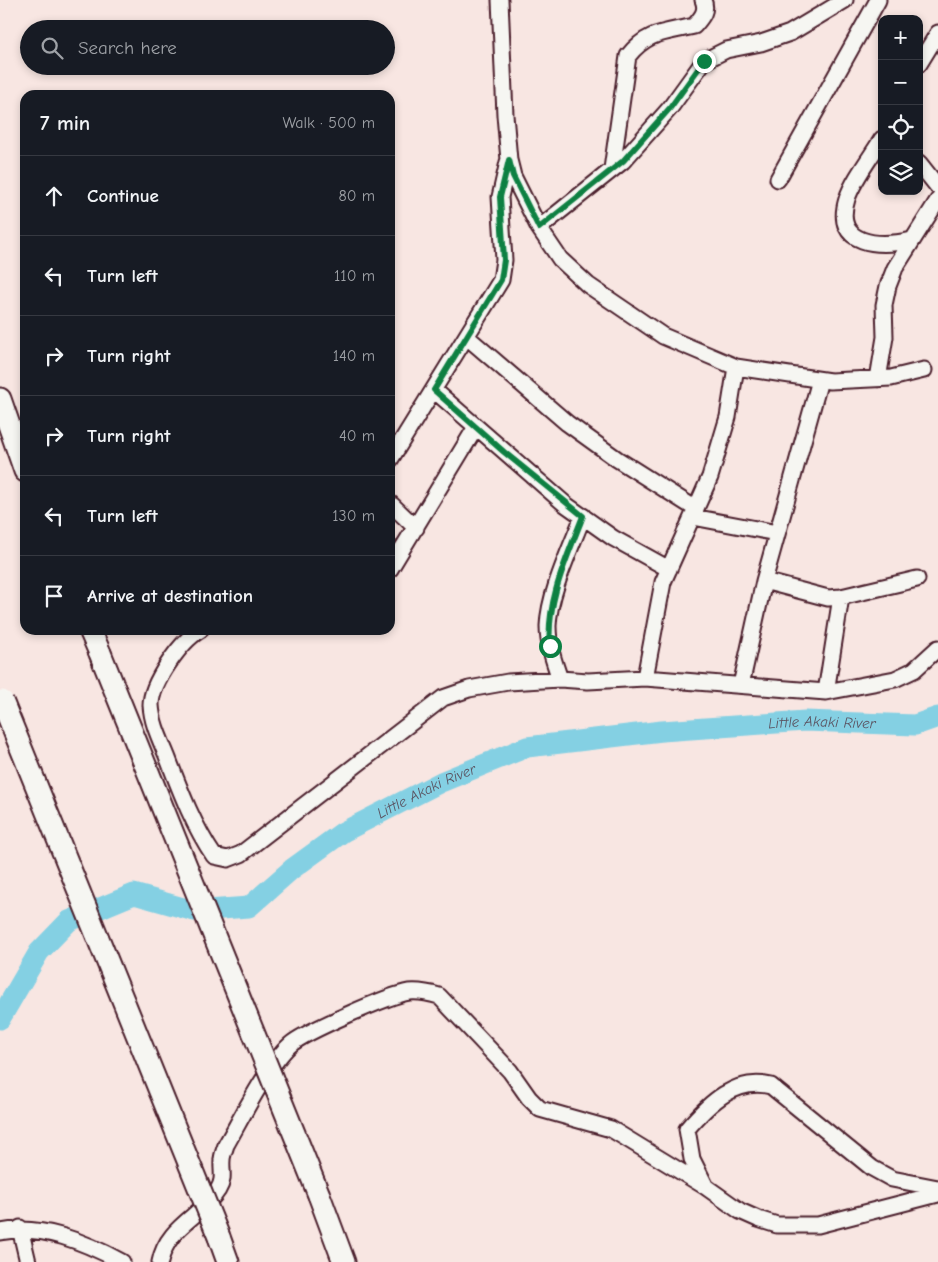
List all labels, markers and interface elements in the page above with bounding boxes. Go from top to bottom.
map controls [878,15,923,195]
button: + [878,15,923,60]
search box [20,20,395,75]
icon: search [38,34,66,62]
text: Search here [78,37,177,59]
route end [693,50,716,73]
button: − [878,60,923,105]
button: locate [878,105,923,150]
text: 7 min [40,111,90,135]
text: Walk · 500 m [282,114,375,132]
button: layers [878,150,923,195]
icon: ahead [40,182,68,210]
text: Continue [87,185,159,207]
text: 80 m [338,187,375,205]
icon: left [40,262,68,290]
text: Turn left [87,265,158,287]
text: 110 m [334,267,375,285]
icon: right [40,342,68,370]
text: Turn right [87,345,171,367]
text: 140 m [333,347,375,365]
icon: right [40,422,68,450]
text: Turn right [87,425,171,447]
text: 40 m [339,427,375,445]
icon: left [40,502,68,530]
text: Turn left [87,505,158,527]
text: 130 m [332,507,375,525]
icon: arrive [40,582,68,610]
text: Arrive at destination [87,585,253,607]
route start [539,635,562,658]
water label: Little Akaki River [767,712,877,733]
water label: Little Akaki River [374,759,480,822]

